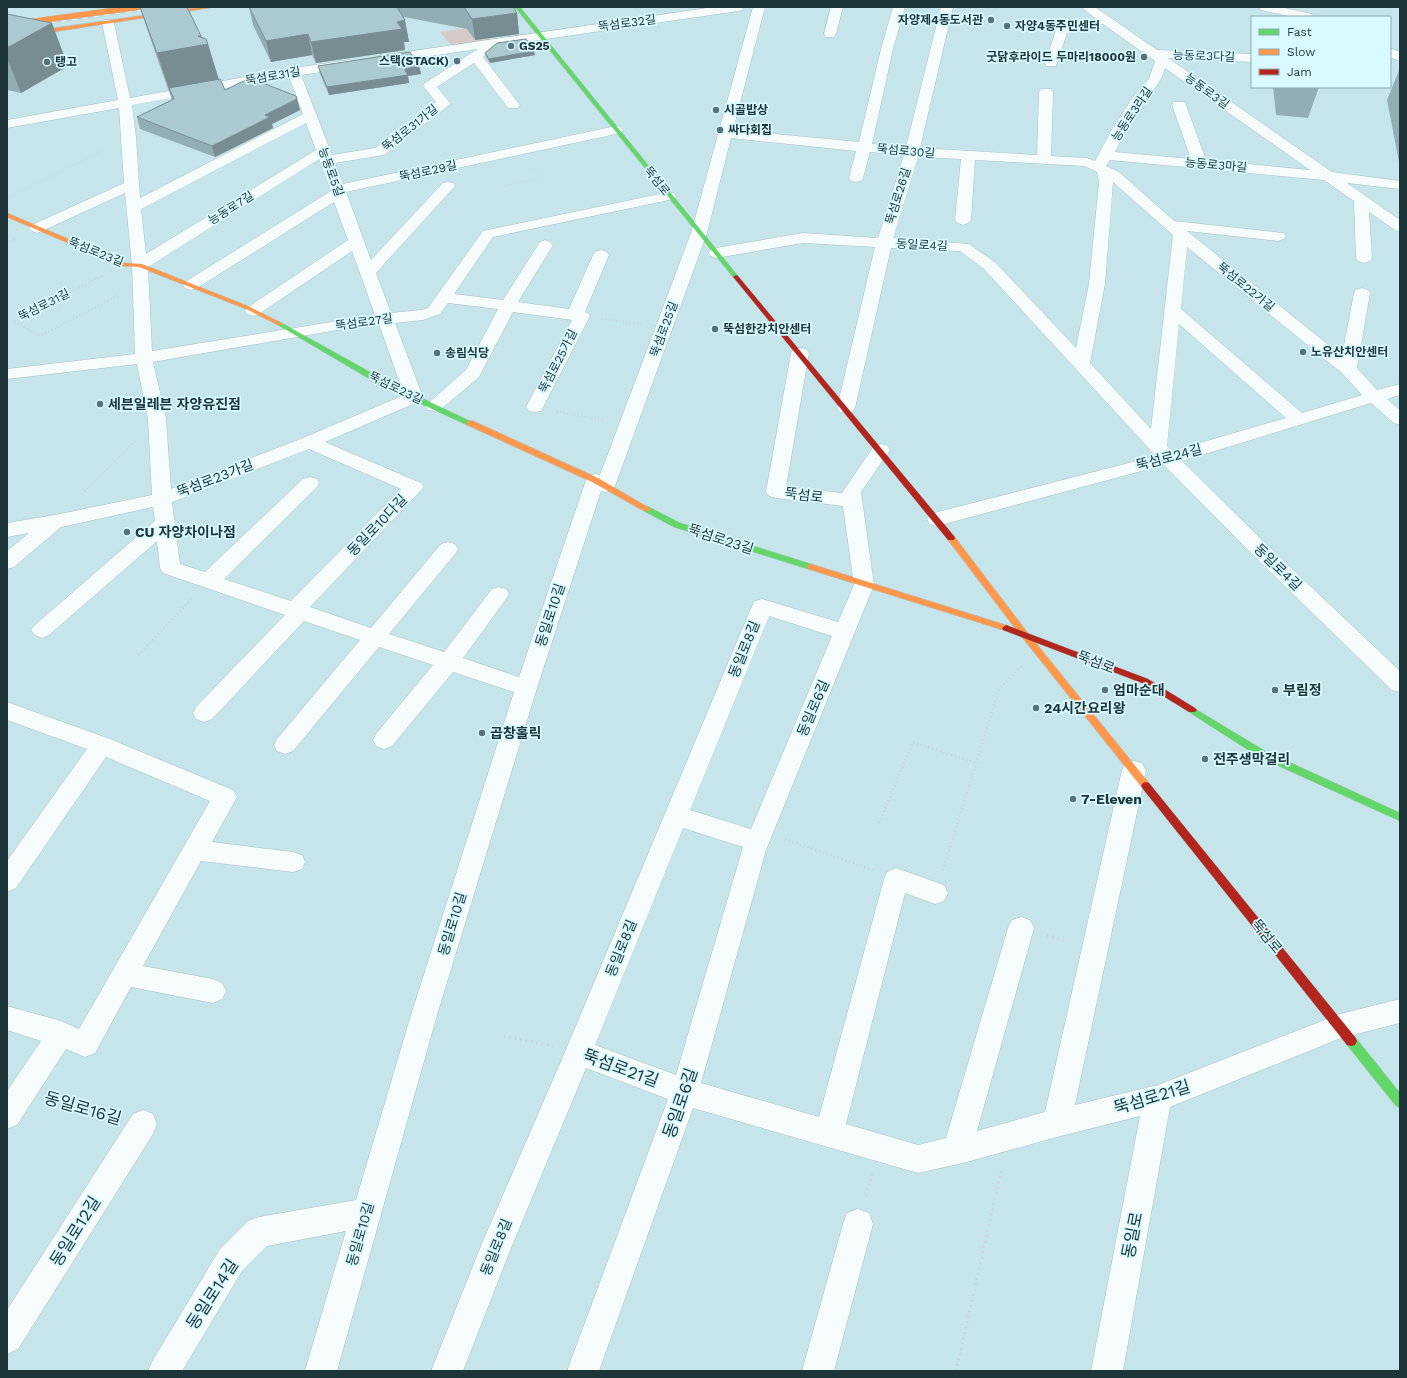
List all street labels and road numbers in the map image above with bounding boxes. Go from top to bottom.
street label: 뚝섬로32길 [597,12,657,34]
street label: 능동로3다길 [1173,48,1235,64]
street label: 뚝섬로31길 [244,64,302,88]
street label: 능동로3길 [1182,70,1232,112]
street label: 능동로3라길 [1109,84,1155,144]
street label: 뚝섬로31가길 [379,102,441,154]
street label: 뚝섬로30길 [876,141,936,161]
street label: 능동로5길 [316,146,346,198]
street label: 능동로3마길 [1184,155,1248,175]
street label: 뚝섬로29길 [398,158,458,184]
street label: 뚝섬로 [641,164,673,198]
street label: 뚝섬로26길 [883,166,913,226]
street label: 능동로7길 [206,189,256,227]
street label: 뚝섬로23길 [66,235,126,269]
street label: 동일로4길 [896,237,948,253]
street label: 뚝섬로22가길 [1215,260,1277,314]
street label: 뚝섬로31길 [16,286,72,324]
street label: 뚝섬로25길 [647,299,681,359]
street label: 뚝섬로27길 [334,311,394,333]
street label: 뚝섬로25가길 [536,327,580,395]
street label: 뚝섬로23길 [367,369,425,407]
street label: 뚝섬로24길 [1134,440,1204,474]
street label: 뚝섬로23가길 [174,456,256,500]
street label: 뚝섬로 [784,485,824,505]
street label: 동일로10다길 [344,491,410,559]
street label: 뚝섬로23길 [686,521,756,557]
street label: 동일로4길 [1251,540,1305,594]
street label: 동일로10길 [532,581,568,649]
street label: 동일로8길 [725,618,763,680]
street label: 뚝섬로 [1075,648,1117,676]
street label: 동일로6길 [794,677,832,739]
street label: 동일로10길 [435,890,469,958]
street label: 뚝섬로 [1249,916,1285,956]
street label: 동일로8길 [602,917,640,979]
street label: 뚝섬로21길 [580,1045,662,1091]
street label: 동일로6길 [659,1065,701,1141]
street label: 뚝섬로21길 [1111,1076,1193,1118]
street label: 동일로16길 [42,1087,124,1129]
street label: 동일로12길 [46,1192,104,1270]
street label: 동일로10길 [343,1200,377,1268]
street label: 동일로 [1118,1210,1146,1260]
street label: 동일로8길 [477,1216,515,1278]
street label: 동일로14길 [182,1255,242,1333]

